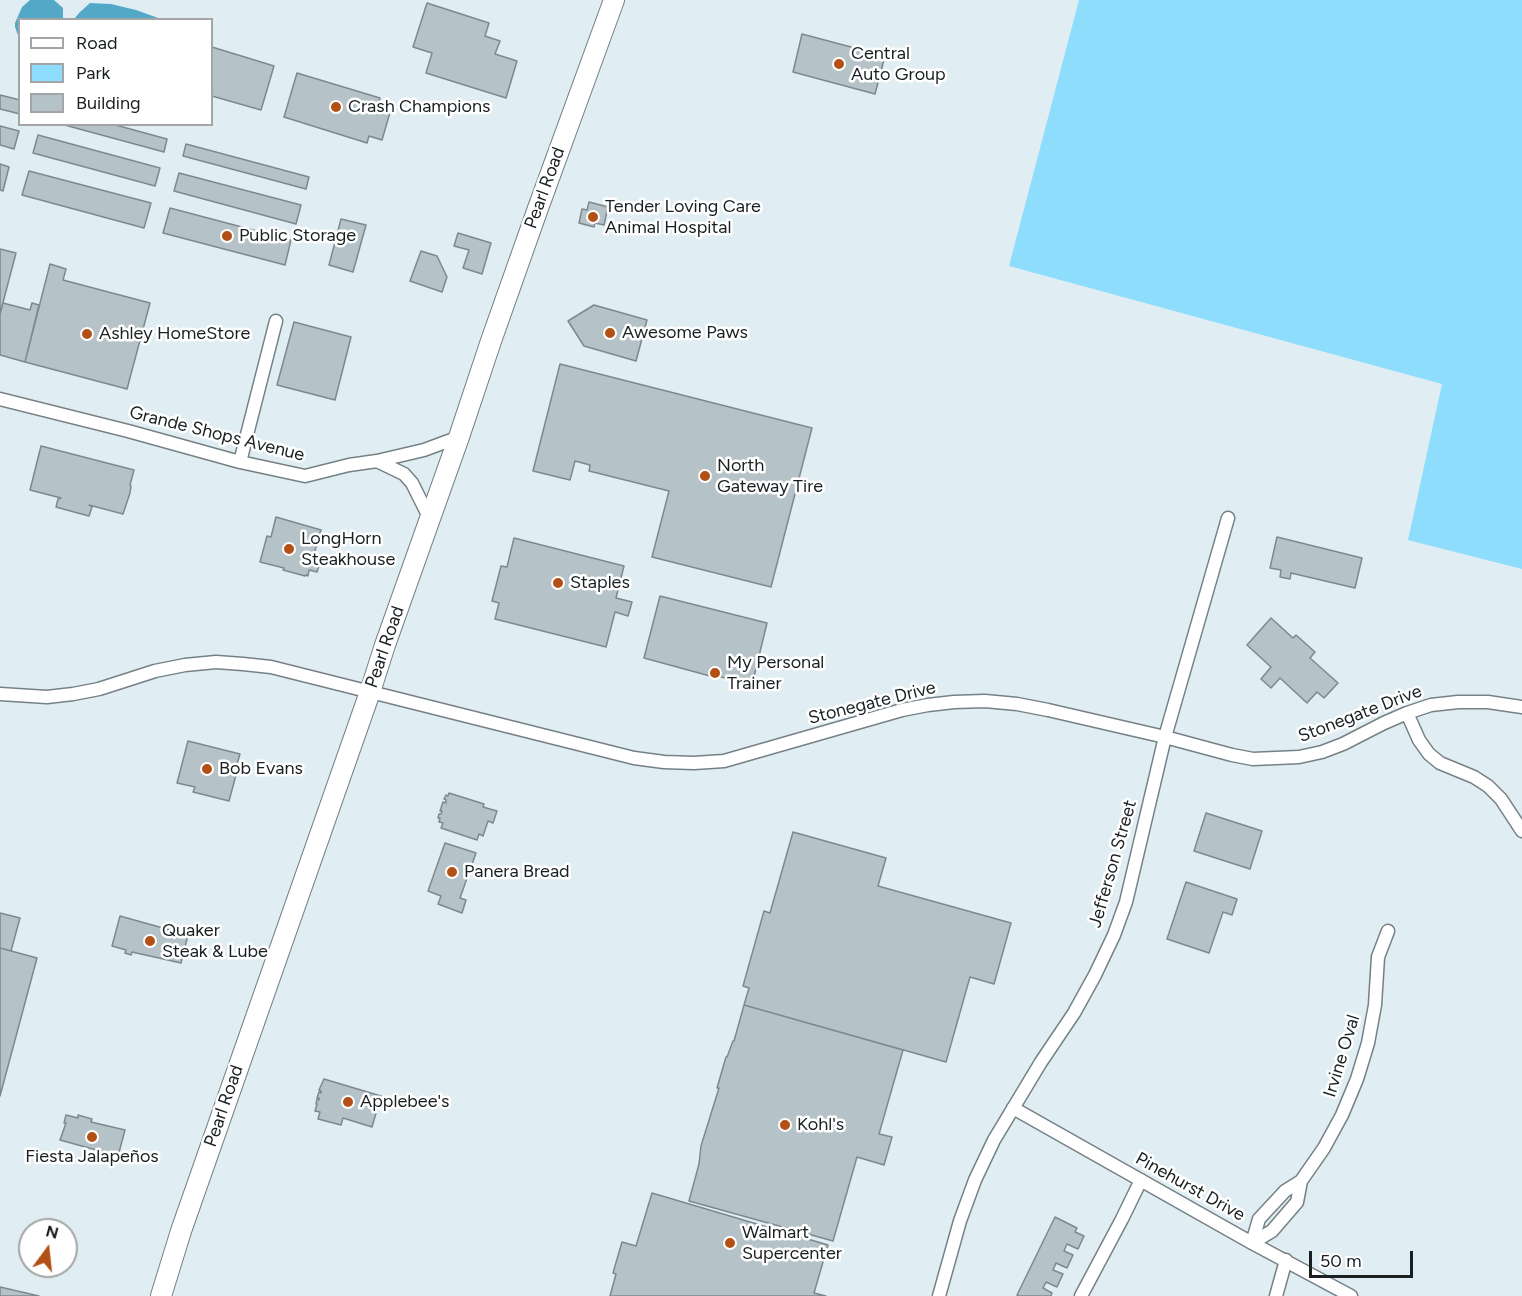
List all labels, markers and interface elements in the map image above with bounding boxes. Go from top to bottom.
legend [18,18,213,126]
text: Road [76,32,117,54]
place label: Central Auto Group [851,43,946,86]
marker: Central Auto Group [832,57,846,71]
text: Park [76,62,110,84]
text: Building [76,92,141,114]
place label: Crash Champions [348,96,490,118]
marker: Crash Champions [329,100,343,114]
street label: Pearl Road [520,144,570,232]
place label: Tender Loving Care Animal Hospital [605,196,761,238]
marker: Tender Loving Care Animal Hospital [586,210,600,224]
place label: Public Storage [239,225,356,247]
marker: Public Storage [220,229,234,243]
place label: Awesome Paws [622,322,748,344]
place label: Ashley HomeStore [99,323,250,345]
marker: Awesome Paws [603,326,617,340]
marker: Ashley HomeStore [80,327,94,341]
street label: Grande Shops Avenue [127,402,307,466]
place label: North Gateway Tire [717,455,823,498]
marker: North Gateway Tire [698,469,712,483]
place label: LongHorn Steakhouse [301,528,395,570]
marker: LongHorn Steakhouse [282,542,296,556]
place label: Staples [570,572,630,594]
marker: Staples [551,576,565,590]
street label: Pearl Road [361,603,409,691]
place label: My Personal Trainer [727,652,824,694]
marker: My Personal Trainer [708,666,722,680]
street label: Stonegate Drive [806,677,938,729]
street label: Stonegate Drive [1295,681,1425,747]
place label: Bob Evans [219,758,303,780]
marker: Bob Evans [200,762,214,776]
street label: Jefferson Street [1084,798,1142,930]
place label: Panera Bread [464,861,570,883]
marker: Panera Bread [445,865,459,879]
place label: Quaker Steak & Lube [162,920,268,962]
marker: Quaker Steak & Lube [143,934,157,948]
street label: Irvine Oval [1319,1012,1365,1100]
street label: Pearl Road [200,1062,248,1150]
place label: Applebee's [360,1091,449,1113]
marker: Applebee's [341,1095,355,1109]
place label: Kohl's [797,1114,844,1136]
marker: Kohl's [778,1118,792,1132]
marker: Fiesta Jalapeños [85,1130,99,1144]
place label: Fiesta Jalapeños [25,1146,159,1168]
street label: Pinehurst Drive [1131,1148,1249,1226]
north arrow [18,1218,78,1278]
text: N [44,1221,61,1243]
place label: Walmart Supercenter [742,1222,842,1264]
marker: Walmart Supercenter [723,1236,737,1250]
scale bar [1312,1239,1416,1277]
text: 50 m [1320,1250,1362,1272]

